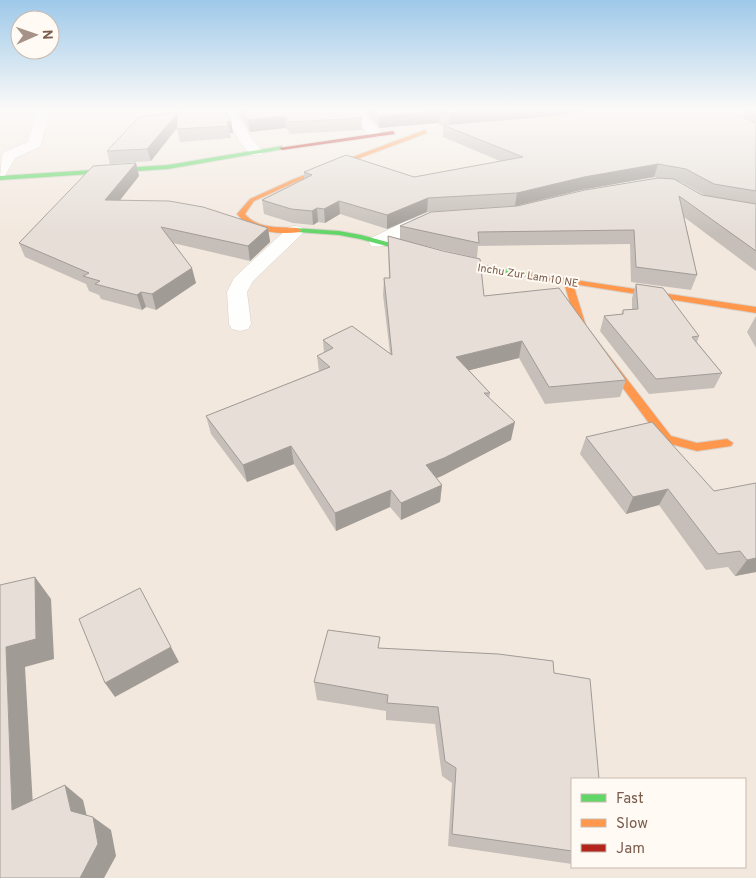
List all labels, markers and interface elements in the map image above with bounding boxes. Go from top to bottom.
north arrow [10,10,60,60]
text: N [38,29,55,40]
street label: Inchu Zur Lam 10 NE [476,261,579,291]
legend [571,778,746,868]
text: Fast [616,790,644,809]
text: Slow [616,815,648,834]
text: Jam [616,840,645,859]

